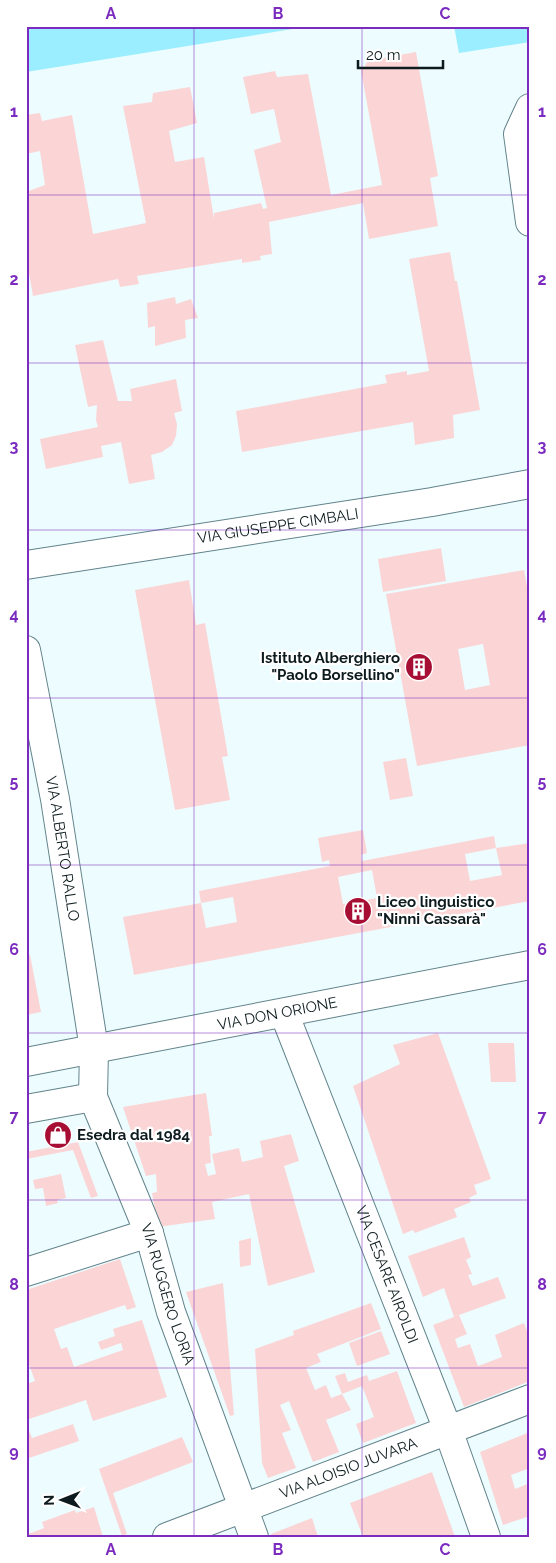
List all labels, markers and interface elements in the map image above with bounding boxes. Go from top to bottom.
text: A [106,4,117,23]
text: B [273,4,284,23]
text: C [440,4,451,23]
scale bar [358,38,444,70]
text: 20 m [366,46,401,64]
text: 1 [10,102,18,121]
text: 1 [538,102,546,121]
text: 2 [9,270,19,289]
text: 2 [537,270,547,289]
text: 3 [10,437,19,456]
text: 3 [538,437,547,456]
street label: VIA GIUSEPPE CIMBALI [196,505,360,547]
text: 4 [9,605,19,624]
text: 4 [537,605,547,624]
place label: Istituto Alberghiero "Paolo Borsellino" [261,649,400,684]
building icon: Istituto Alberghiero "Paolo Borsellino" [404,652,434,682]
text: 5 [10,772,19,791]
text: 5 [538,772,547,791]
street label: VIA ALBERTO RALLO [42,774,83,923]
place label: Liceo linguistico "Ninni Cassarà" [377,893,494,928]
building icon: Liceo linguistico "Ninni Cassarà" [343,896,373,926]
text: 6 [9,940,19,959]
text: 6 [537,940,547,959]
street label: VIA DON ORIONE [216,993,339,1034]
text: 7 [10,1107,19,1126]
text: 7 [538,1107,547,1126]
shop icon: Esedra dal 1984 [43,1120,73,1150]
place label: Esedra dal 1984 [77,1126,191,1144]
street label: VIA CESARE AIROLDI [352,1203,422,1346]
street label: VIA RUGGERO LORIA [137,1221,199,1367]
text: 8 [9,1275,19,1294]
text: 8 [537,1275,547,1294]
street label: VIA ALOISIO JUVARA [277,1434,420,1502]
text: 9 [9,1442,19,1461]
text: 9 [537,1442,547,1461]
north arrow [38,1476,88,1526]
text: N [41,1495,57,1506]
text: A [106,1540,117,1559]
text: B [273,1540,284,1559]
text: C [440,1540,451,1559]

